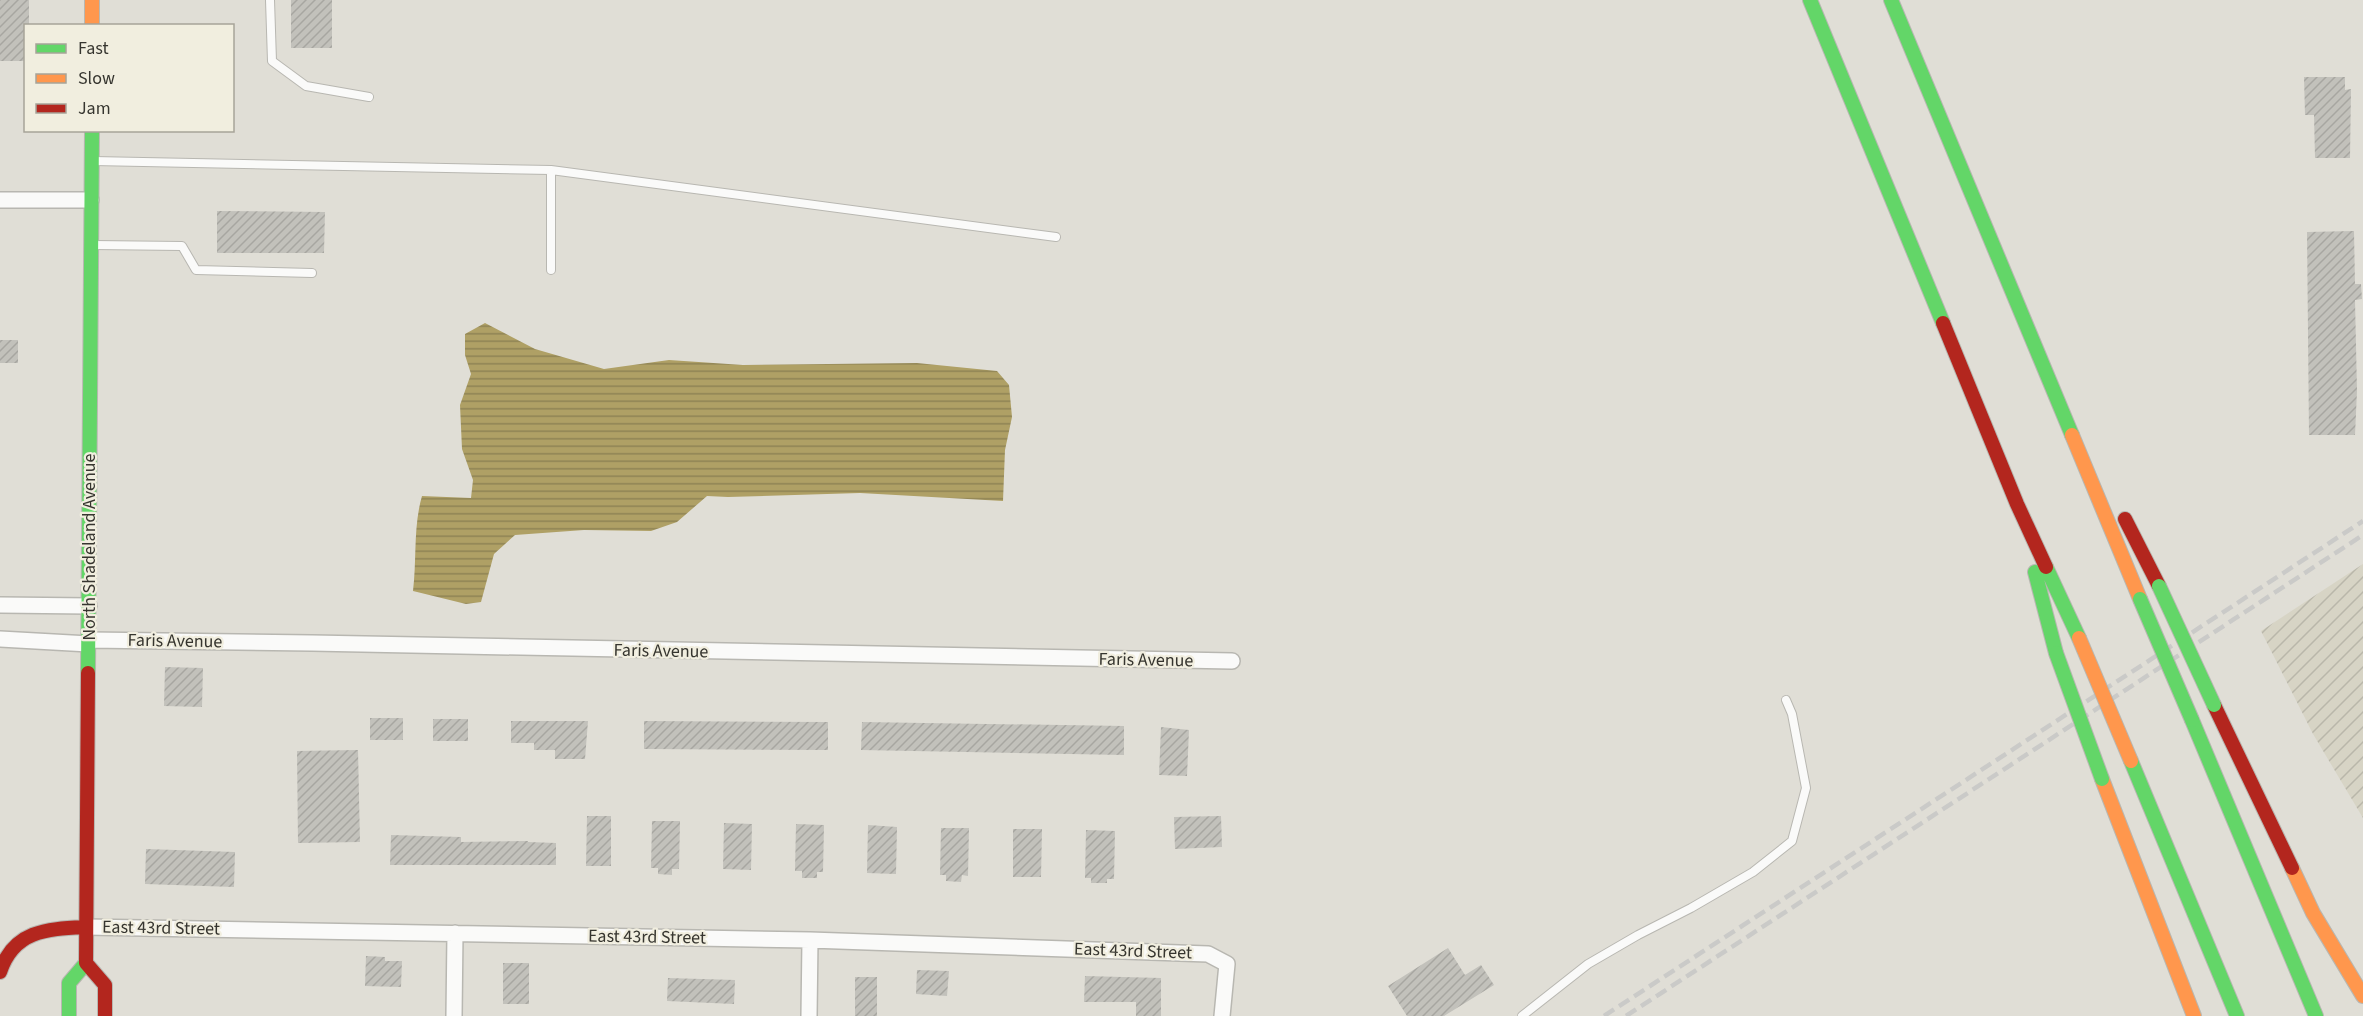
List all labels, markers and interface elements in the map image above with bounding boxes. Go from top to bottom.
legend [24,24,234,132]
text: Fast [78,36,109,61]
text: Slow [78,66,115,91]
text: Jam [78,96,111,121]
street label: North Shadeland Avenue [77,453,102,641]
street label: Faris Avenue [127,628,223,654]
street label: Faris Avenue [613,638,709,664]
street label: Faris Avenue [1098,647,1194,673]
street label: East 43rd Street [102,914,220,942]
street label: East 43rd Street [588,923,706,951]
street label: East 43rd Street [1074,936,1192,966]

